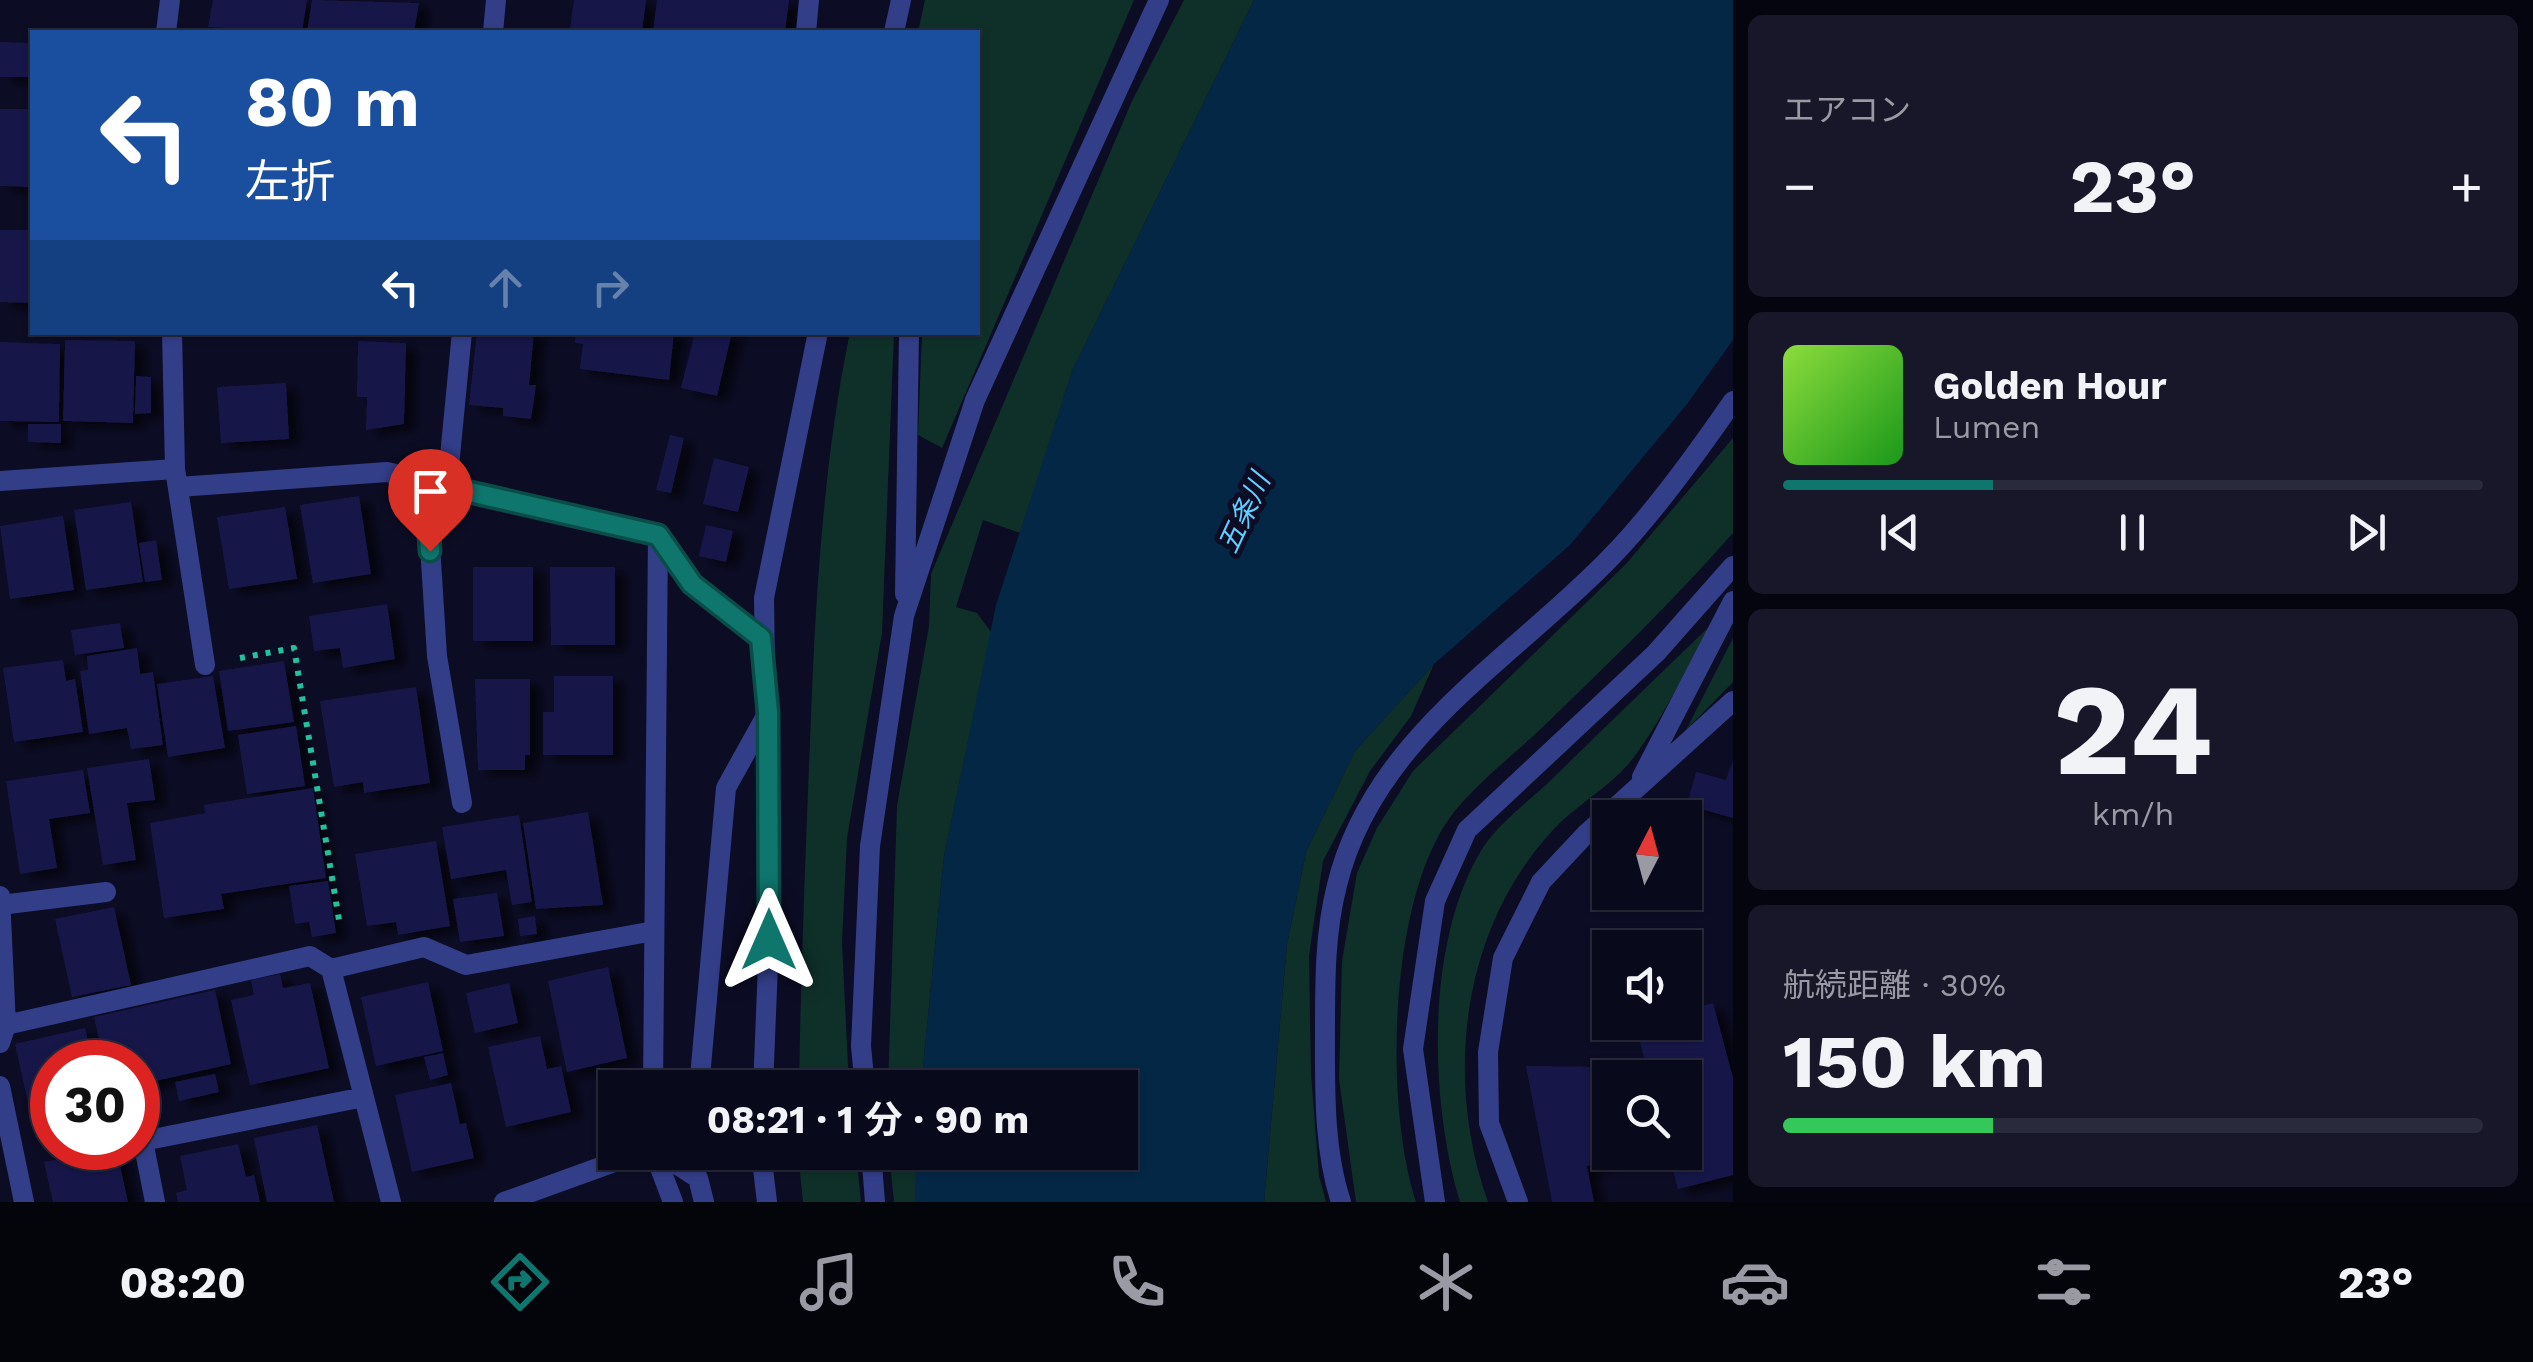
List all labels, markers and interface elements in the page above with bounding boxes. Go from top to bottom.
text: 80 m [245,61,420,143]
icon: left [80,70,210,200]
text: エアコン [1783,91,1911,129]
text: 23° [2070,142,2196,230]
text: − [1783,154,1816,218]
text: + [2450,154,2483,218]
text: 左折 [245,155,335,208]
icon: left [373,260,428,315]
icon: ahead [478,260,533,315]
icon: right [583,260,638,315]
text: Golden Hour [1933,364,2167,408]
text: Lumen [1933,408,2040,446]
pin [388,449,473,552]
icon: arrive [403,464,458,519]
water label: 五条川 [1211,465,1278,558]
icon: previous [1872,505,1927,560]
icon: pause [2105,505,2160,560]
icon: next [2339,505,2394,560]
text: 24 [2053,653,2213,806]
text: km/h [2092,795,2174,833]
north arrow [1592,800,1702,910]
map controls [1592,800,1702,1170]
position arrow [717,888,821,992]
button: sound [1592,930,1702,1040]
text: 航続距離 · 30% [1783,966,2006,1004]
text: 150 km [1783,1017,2046,1105]
speed limit sign: 30 [30,1040,160,1170]
button: search [1592,1060,1702,1170]
text: 08:21 · 1 分 · 90 m [707,1098,1029,1142]
icon: directions [485,1247,555,1317]
icon: music [794,1247,864,1317]
icon: phone [1102,1247,1172,1317]
icon: climate [1411,1247,1481,1317]
icon: car [1720,1247,1790,1317]
icon: filters [2029,1247,2099,1317]
text: 08:20 [119,1256,246,1309]
text: 23° [2338,1256,2414,1309]

